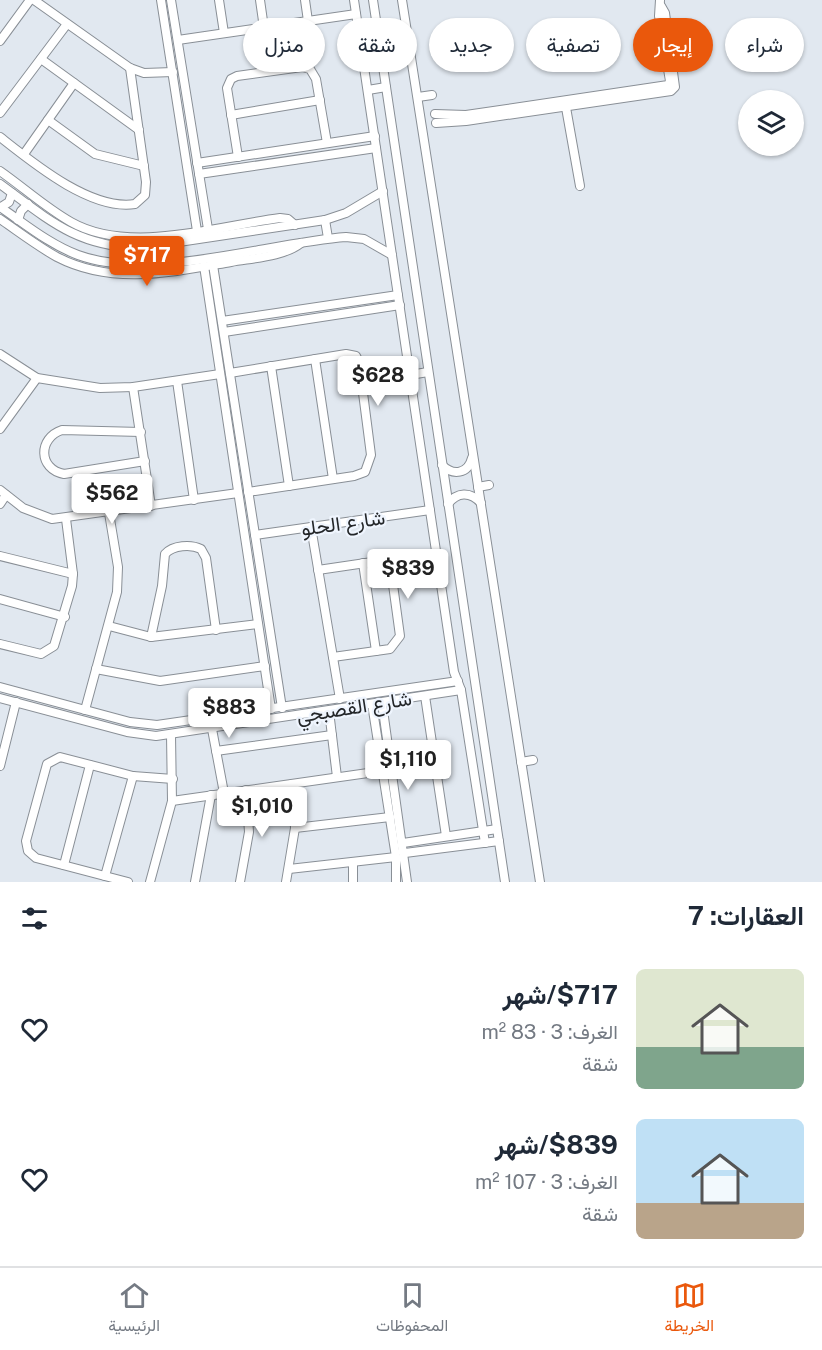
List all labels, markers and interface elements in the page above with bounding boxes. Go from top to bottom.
chip: منزل [243,18,325,72]
chip: شقة [337,18,417,72]
chip: جديد [429,18,514,72]
chip: تصفية [526,18,621,72]
chip: إيجار [633,18,713,72]
chip: شراء [725,18,804,72]
map controls [738,90,804,156]
button: layers [738,90,804,156]
pin: $717 [111,236,183,287]
text: $717 [123,243,171,267]
pin: $628 [342,356,414,407]
text: $628 [352,363,404,387]
pin: $562 [76,474,148,525]
text: $562 [85,481,139,505]
street label: شارع الحلو [300,505,387,543]
pin: $839 [372,549,444,600]
text: $839 [381,556,435,580]
street label: شارع القصبجي [295,686,414,733]
pin: $883 [193,688,265,739]
text: $883 [202,695,256,719]
pin: $1,110 [359,740,457,791]
text: $1,110 [379,747,437,771]
pin: $1,010 [213,787,311,838]
text: $1,010 [231,794,293,818]
text: العقارات: 7 [688,900,804,931]
icon: filters [18,902,51,935]
text: $717/شهر [502,979,618,1010]
icon: home [684,993,756,1065]
icon: heart [18,1013,51,1046]
text: الغرف: 3 · 83 m² [481,1020,618,1044]
text: شقة [582,1052,618,1076]
text: $839/شهر [495,1129,618,1160]
icon: home [684,1143,756,1215]
icon: heart [18,1163,51,1196]
text: الغرف: 3 · 107 m² [475,1170,618,1194]
text: شقة [582,1202,618,1226]
tab: الرئيسية [108,1279,160,1340]
tab: المحفوظات [376,1279,448,1340]
tab: الخريطة [664,1279,714,1340]

